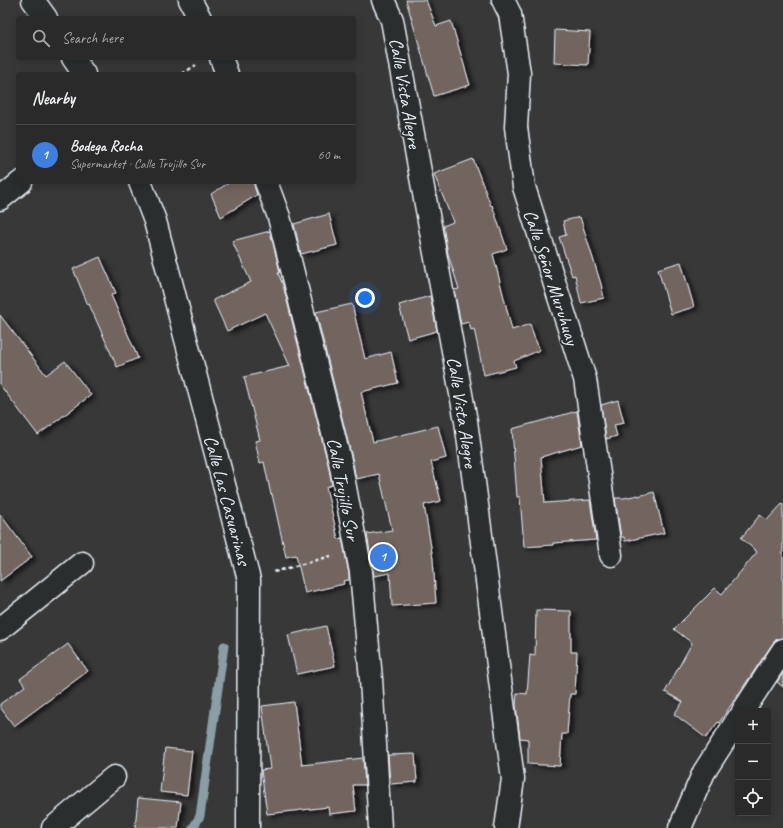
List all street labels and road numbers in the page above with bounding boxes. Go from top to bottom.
street label: Calle Vista Alegre [384,36,427,152]
street label: Calle Señor Muruhuay [518,207,585,349]
street label: Calle Vista Alegre [441,355,483,471]
street label: Calle Las Casuarinas [198,433,257,570]
street label: Calle Trujillo Sur [321,436,365,545]

